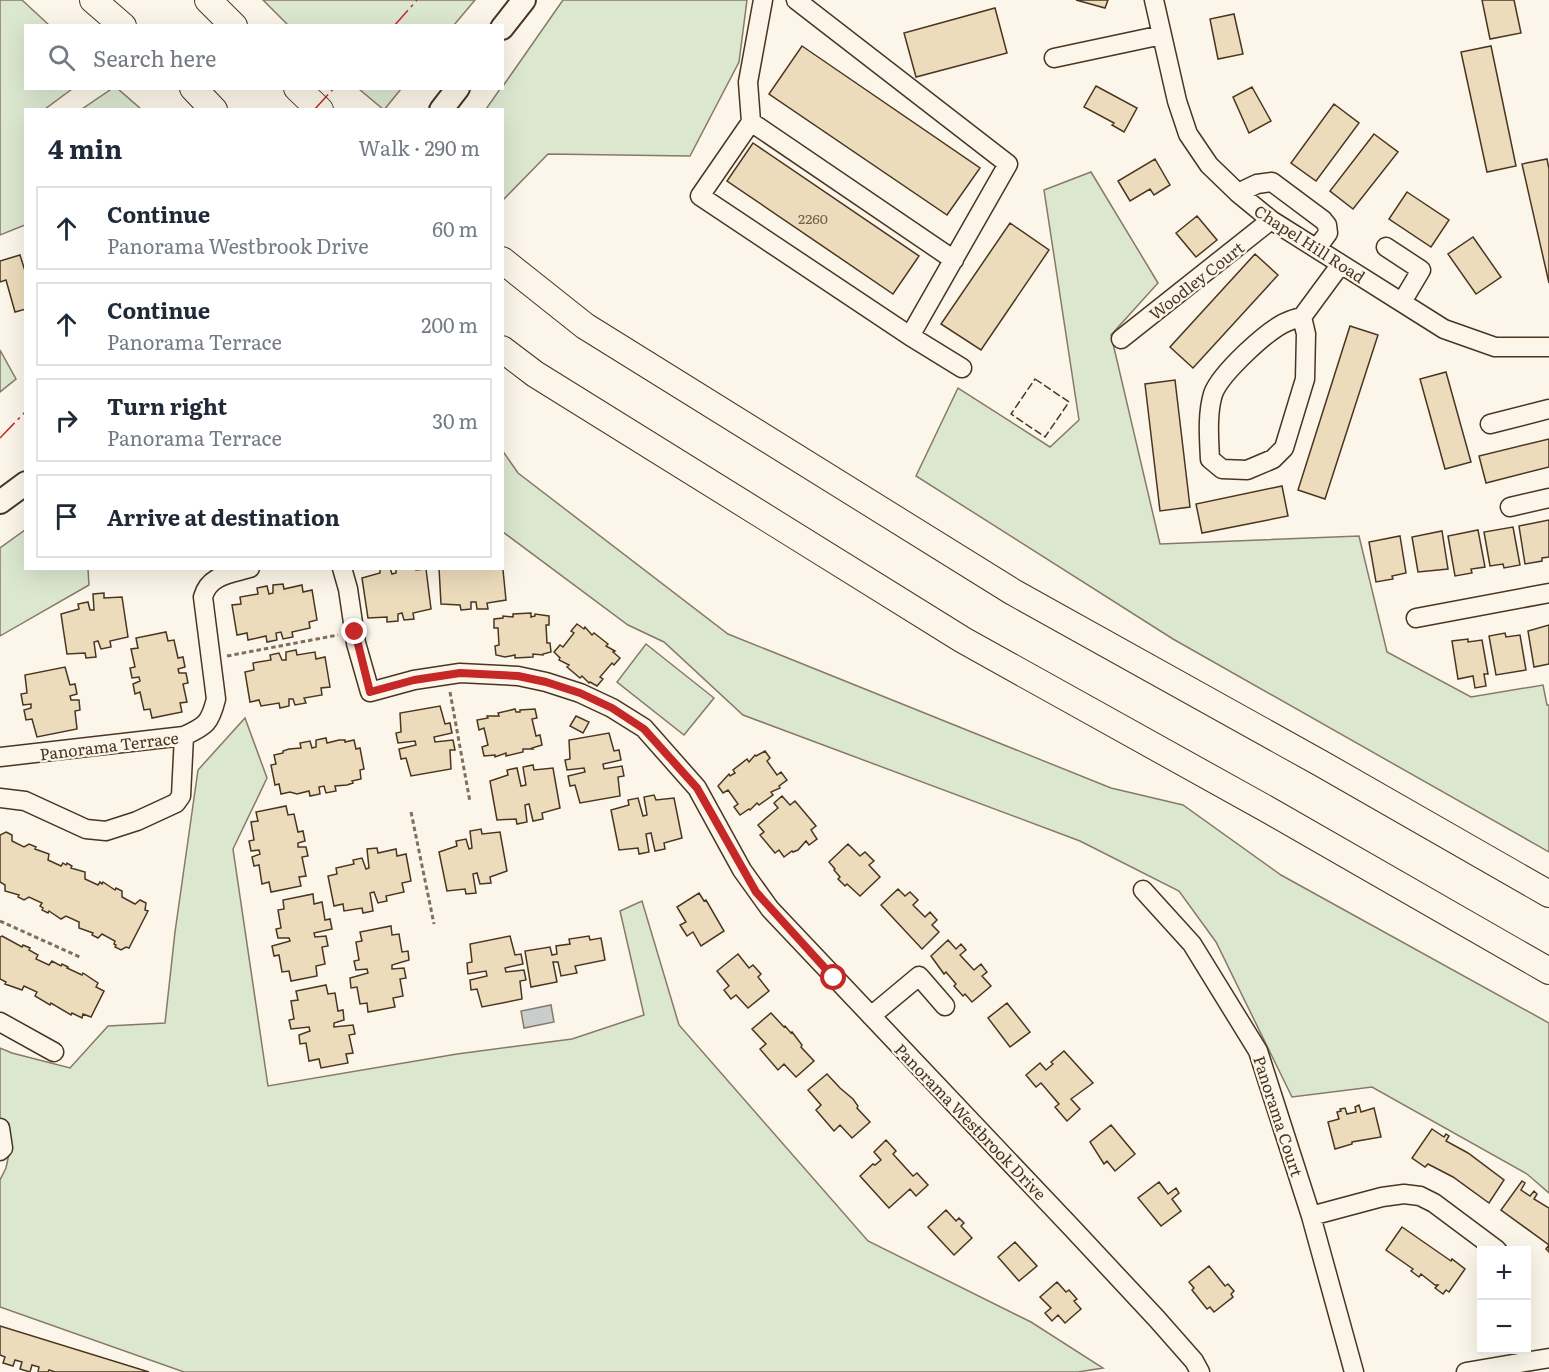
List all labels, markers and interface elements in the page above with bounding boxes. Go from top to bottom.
search box [24,24,504,90]
icon: search [45,41,78,74]
text: Search here [93,41,216,74]
text: 4 min [48,128,122,167]
text: Walk · 290 m [359,132,480,162]
text: Continue [107,197,210,230]
street label: Chapel Hill Road [1250,198,1370,288]
house number: 2260 [798,208,828,228]
icon: ahead [50,212,83,245]
text: 60 m [432,213,478,243]
text: Panorama Westbrook Drive [107,230,369,260]
street label: Woodley Court [1143,235,1249,325]
text: Continue [107,293,210,326]
icon: ahead [50,308,83,341]
text: 200 m [421,309,478,339]
text: Panorama Terrace [107,326,282,356]
text: Turn right [107,389,227,422]
icon: right [50,404,83,437]
text: 30 m [432,405,478,435]
text: Panorama Terrace [107,422,282,452]
icon: arrive [50,500,83,533]
text: Arrive at destination [107,500,340,533]
route end [341,618,367,644]
street label: Panorama Terrace [38,725,180,765]
route start [820,964,846,990]
street label: Panorama Westbrook Drive [890,1037,1052,1205]
street label: Panorama Court [1248,1052,1310,1180]
map controls [1477,1246,1531,1354]
button: + [1477,1246,1531,1300]
button: − [1477,1300,1531,1354]

